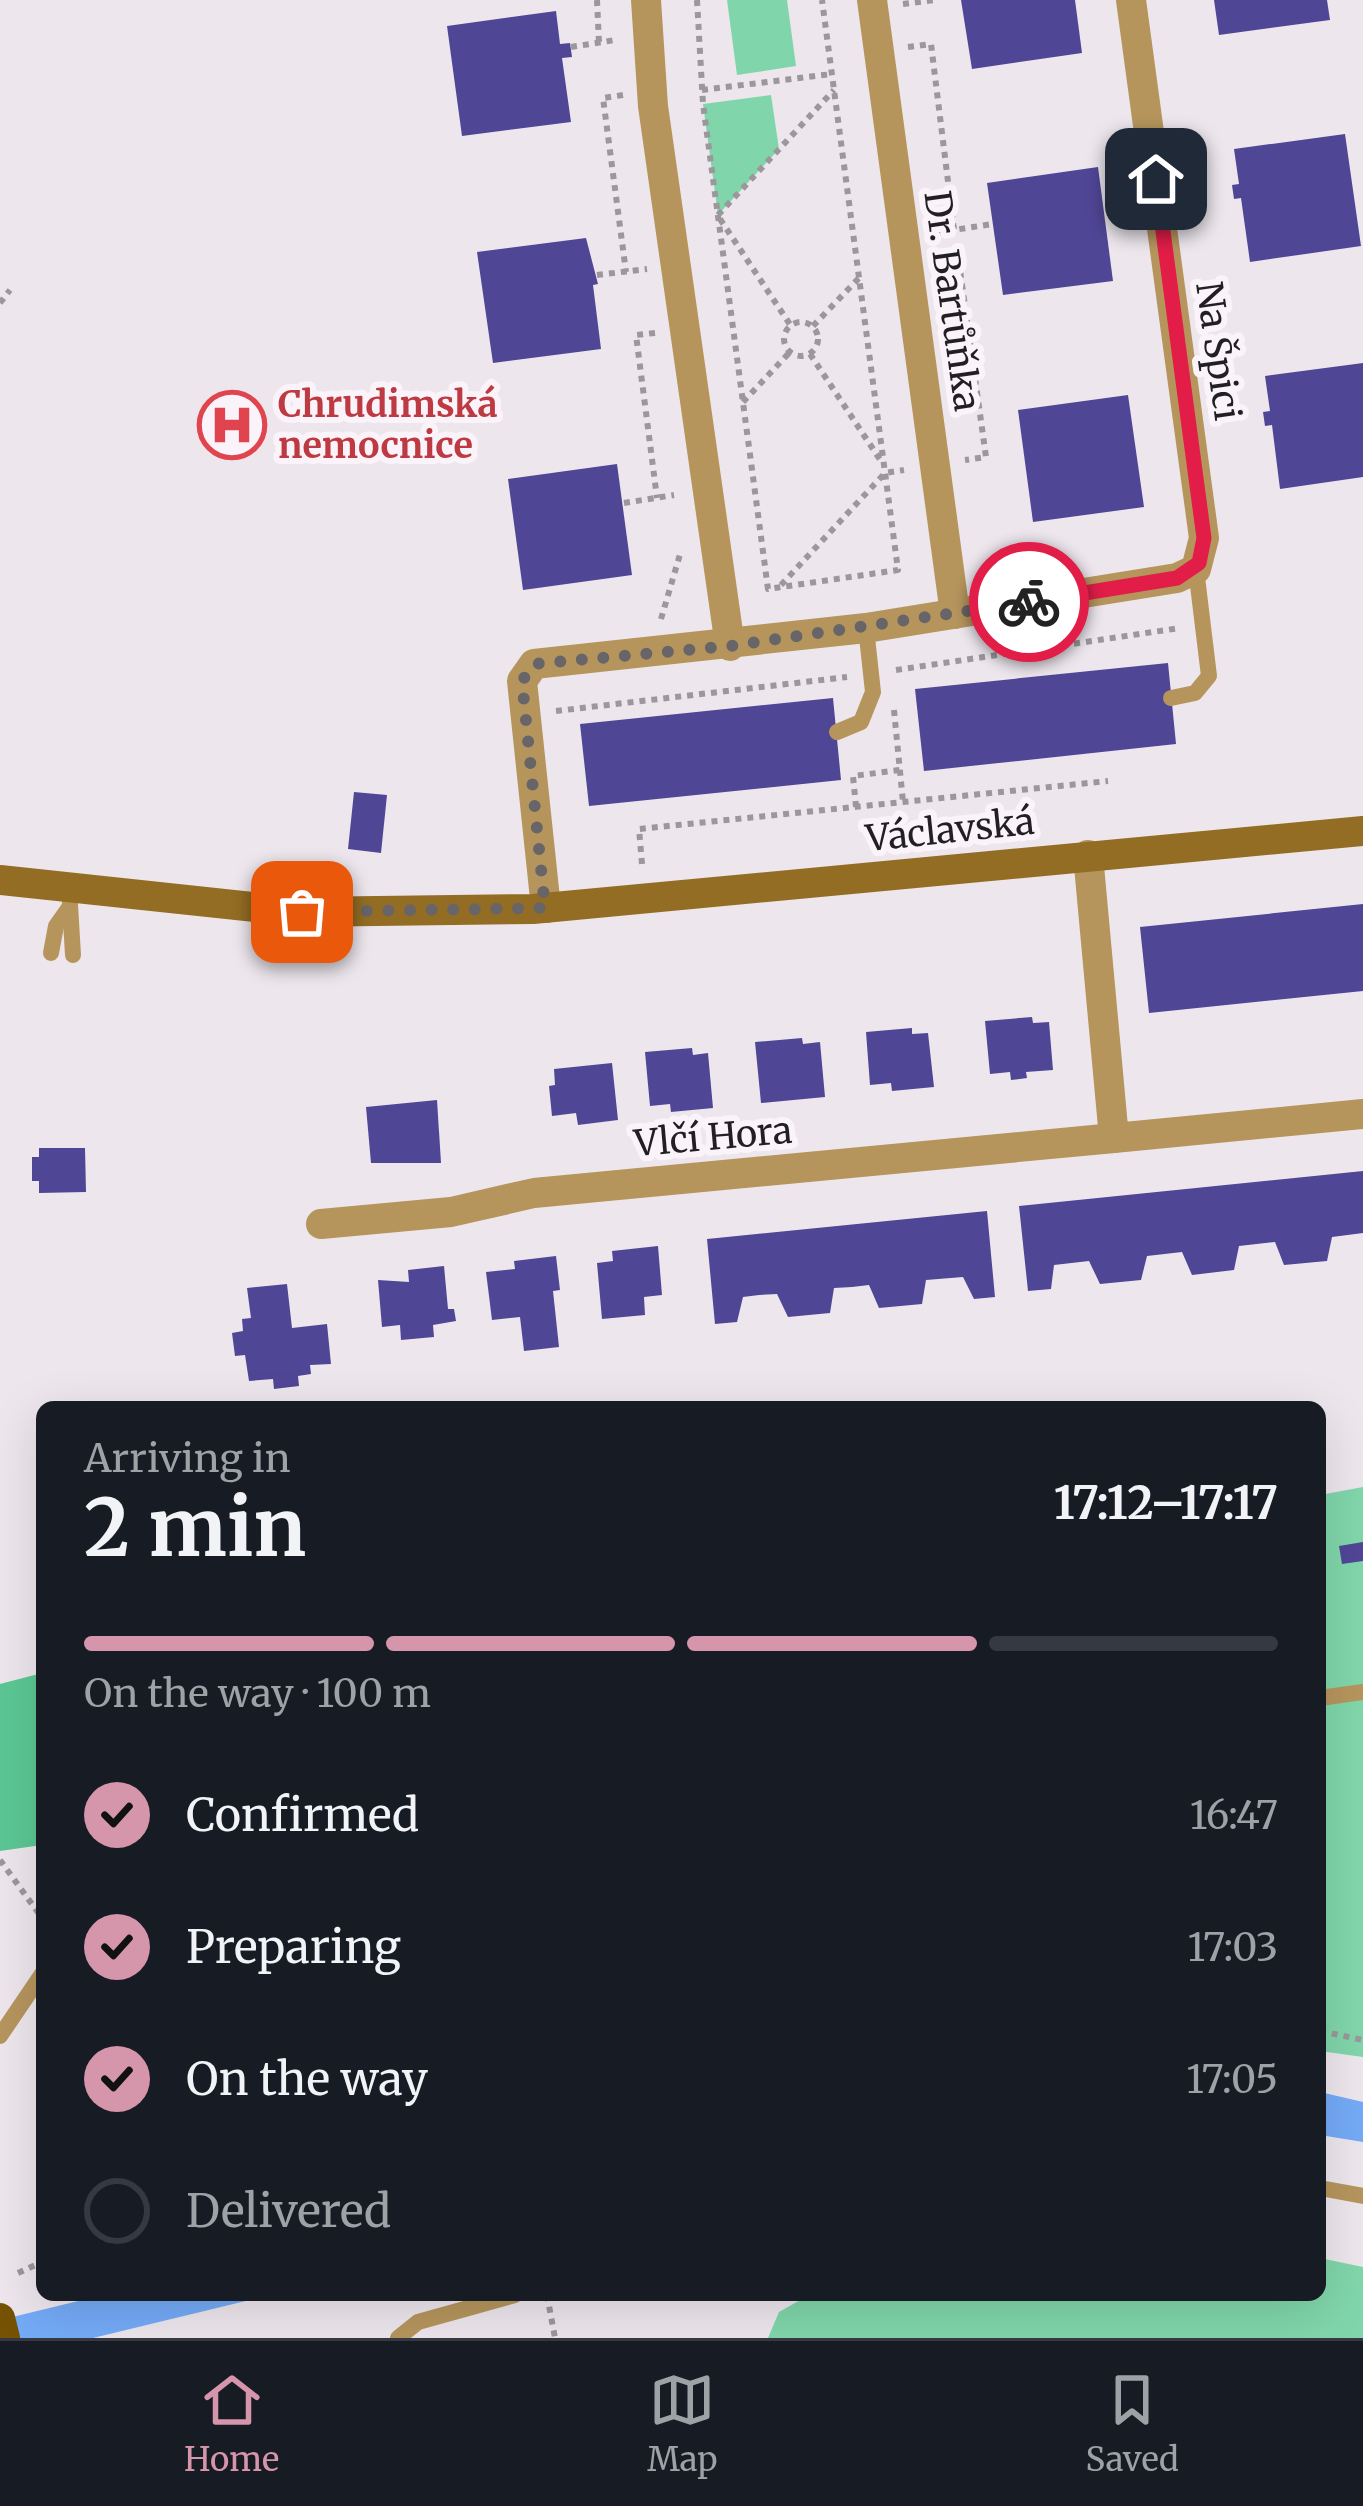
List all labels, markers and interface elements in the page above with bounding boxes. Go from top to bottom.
pin [1105,128,1207,230]
icon: home [1123,146,1189,212]
street label: Dr. Bartůňka [914,188,990,414]
street label: Na Špici [1186,279,1252,423]
place label: Chrudimská nemocnice [278,382,498,468]
hospital icon: Chrudimská nemocnice [197,390,267,460]
courier [969,542,1089,662]
icon: bike [996,569,1062,635]
street label: Václavská [863,799,1036,861]
pin [251,861,353,963]
icon: bag [269,879,335,945]
street label: Vlčí Hora [631,1108,794,1166]
text: Arriving in [84,1434,291,1483]
text: 17:12–17:17 [1054,1475,1278,1531]
text: 2 min [84,1479,306,1577]
text: On the way · 100 m [84,1669,431,1718]
icon: check [84,1782,150,1848]
text: Confirmed [186,1787,419,1843]
text: 16:47 [1190,1791,1278,1840]
icon: check [84,1914,150,1980]
text: Preparing [186,1919,401,1975]
text: 17:03 [1188,1923,1278,1972]
icon: check [84,2046,150,2112]
text: On the way [186,2051,428,2107]
text: 17:05 [1186,2055,1278,2104]
text: Delivered [186,2183,391,2239]
tab: Home [184,2367,279,2480]
tab: Map [647,2367,717,2480]
tab: Saved [1085,2367,1179,2480]

